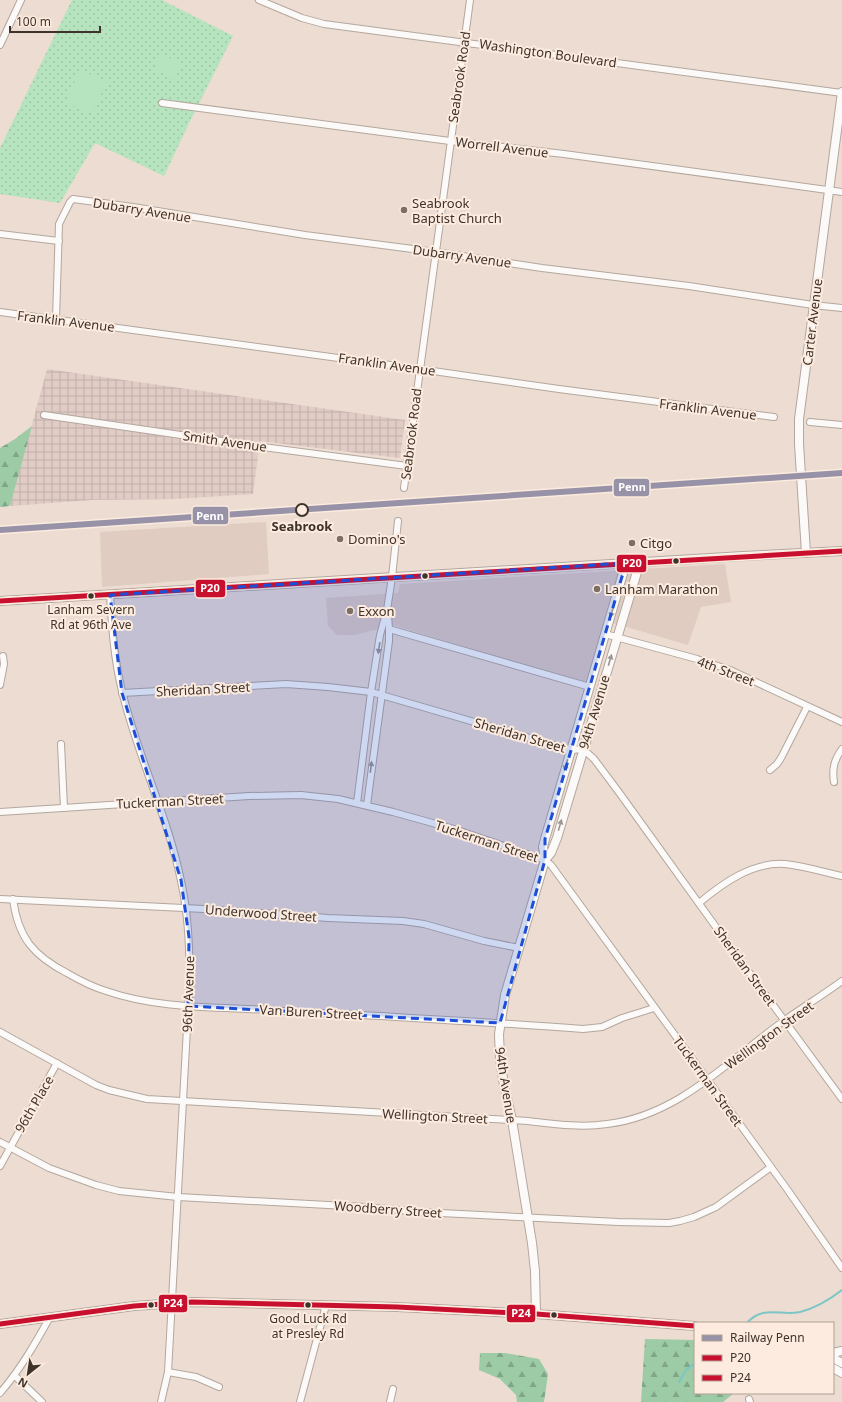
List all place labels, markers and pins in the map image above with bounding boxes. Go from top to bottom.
place label: Seabrook Baptist Church [412,194,502,227]
marker: Seabrook Baptist Church [399,205,409,215]
marker: Seabrook [295,503,309,517]
place label: Seabrook [272,517,333,535]
place label: Domino's [348,530,405,548]
marker: Domino's [335,534,345,544]
place label: Citgo [640,534,672,552]
marker: Citgo [627,538,637,548]
unlabelled marker [671,556,681,566]
unlabelled marker [420,571,430,581]
place label: Lanham Marathon [605,580,718,598]
marker: Lanham Marathon [592,584,602,594]
marker: Lanham Severn Rd at 96th Ave [86,591,96,601]
place label: Lanham Severn Rd at 96th Ave [47,601,135,633]
place label: Exxon [358,602,395,620]
marker: Exxon [345,606,355,616]
unlabelled marker [146,1300,156,1310]
marker: Good Luck Rd at Presley Rd [303,1300,313,1310]
place label: Good Luck Rd at Presley Rd [269,1310,347,1342]
unlabelled marker [549,1310,559,1320]

